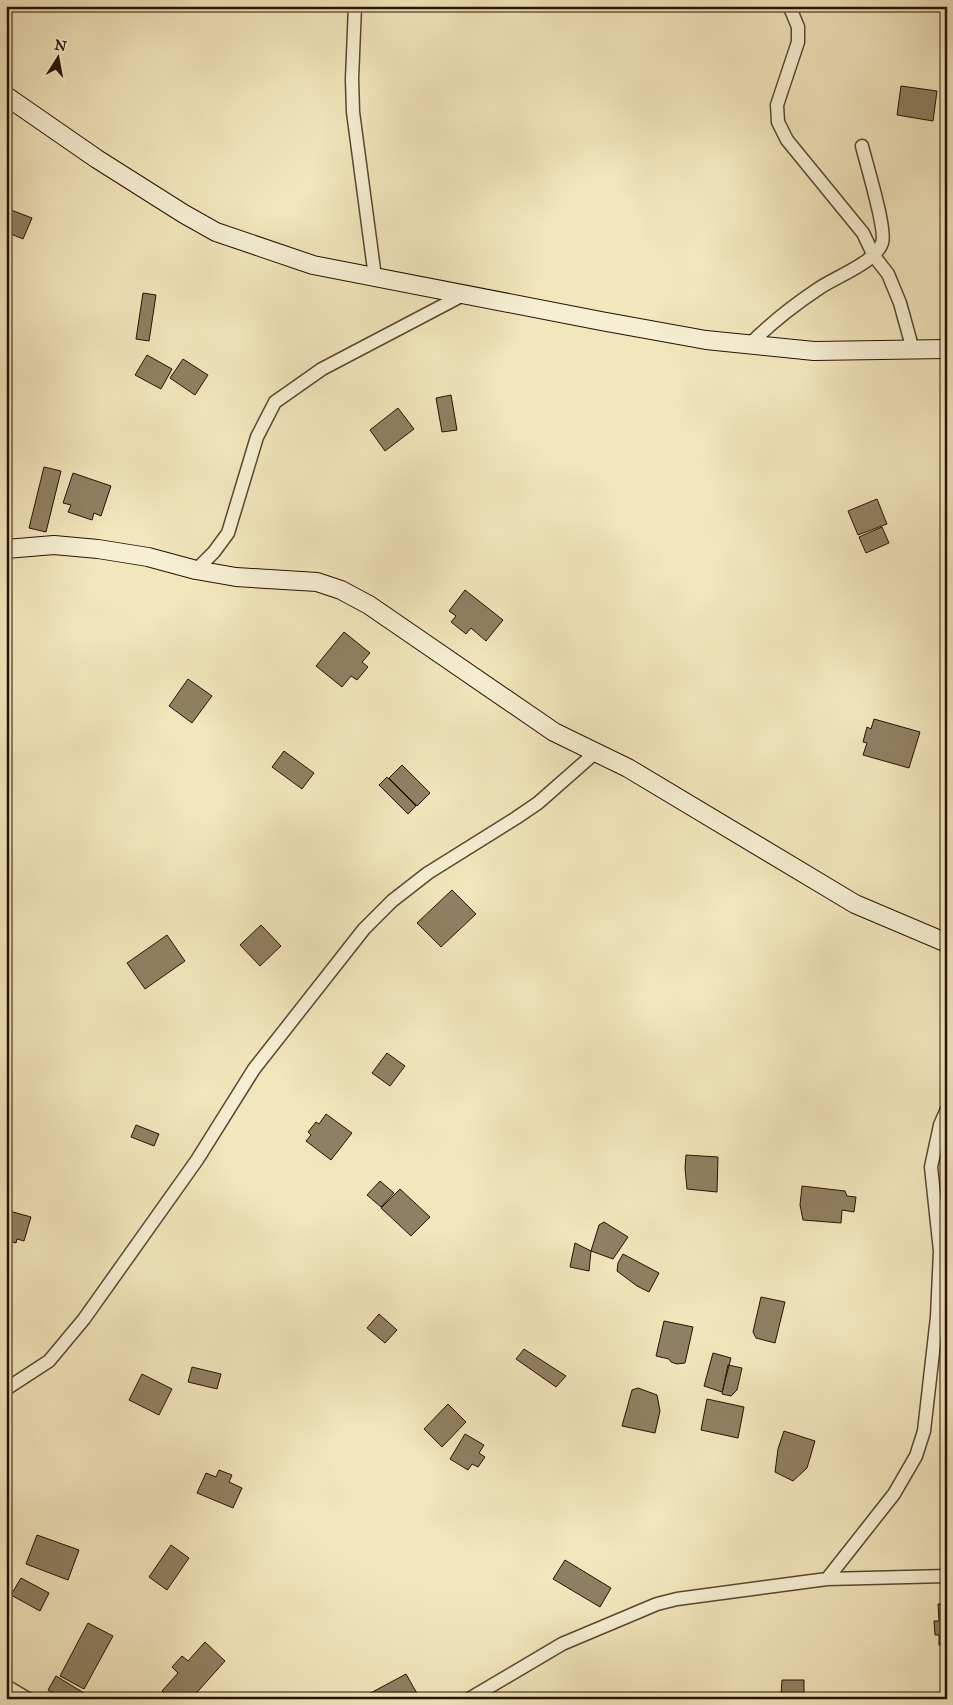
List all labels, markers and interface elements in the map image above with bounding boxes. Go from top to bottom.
north arrow [32,32,82,82]
text: N [53,36,68,55]

